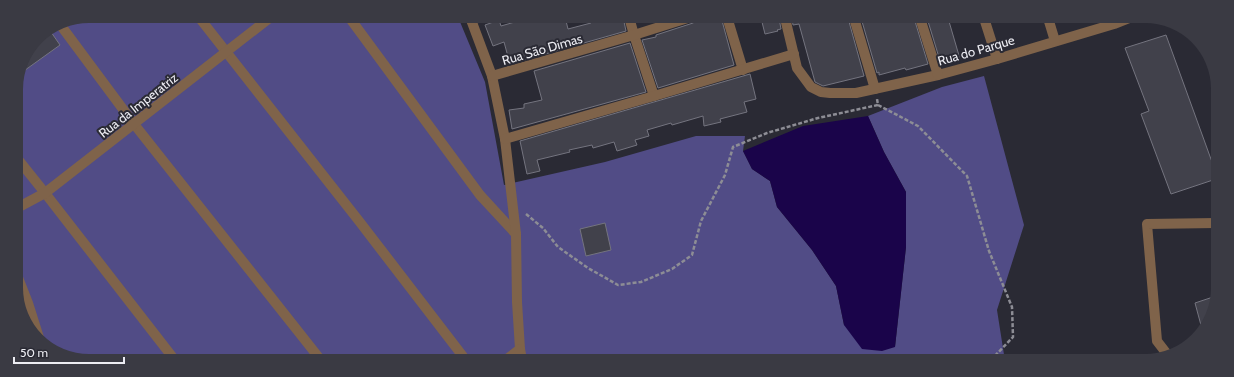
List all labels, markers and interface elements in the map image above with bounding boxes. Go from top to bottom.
street label: Rua São Dimas [500,30,585,68]
street label: Rua do Parque [936,31,1017,69]
street label: Rua da Imperatriz [95,69,181,141]
scale bar [14,339,124,365]
text: 50 m [20,345,48,360]

